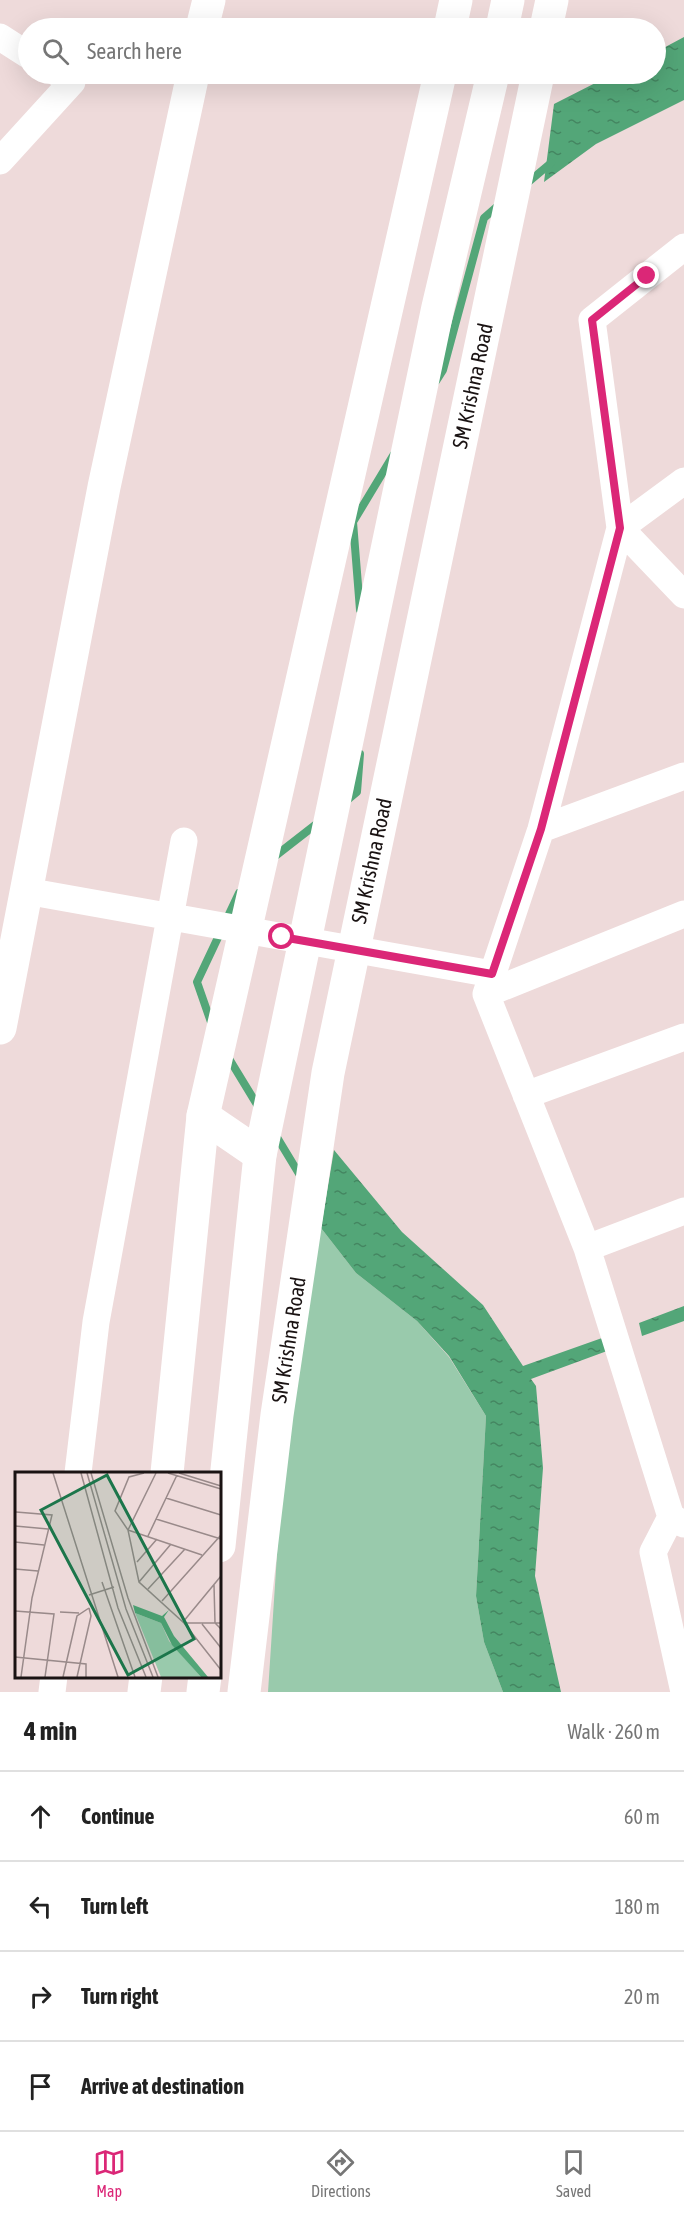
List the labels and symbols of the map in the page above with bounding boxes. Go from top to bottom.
route end [633,262,659,288]
street label: SM Krishna Road [447,321,497,451]
street label: SM Krishna Road [346,796,396,926]
route start [268,923,294,949]
street label: SM Krishna Road [266,1275,310,1405]
inset map [15,1472,220,1677]

